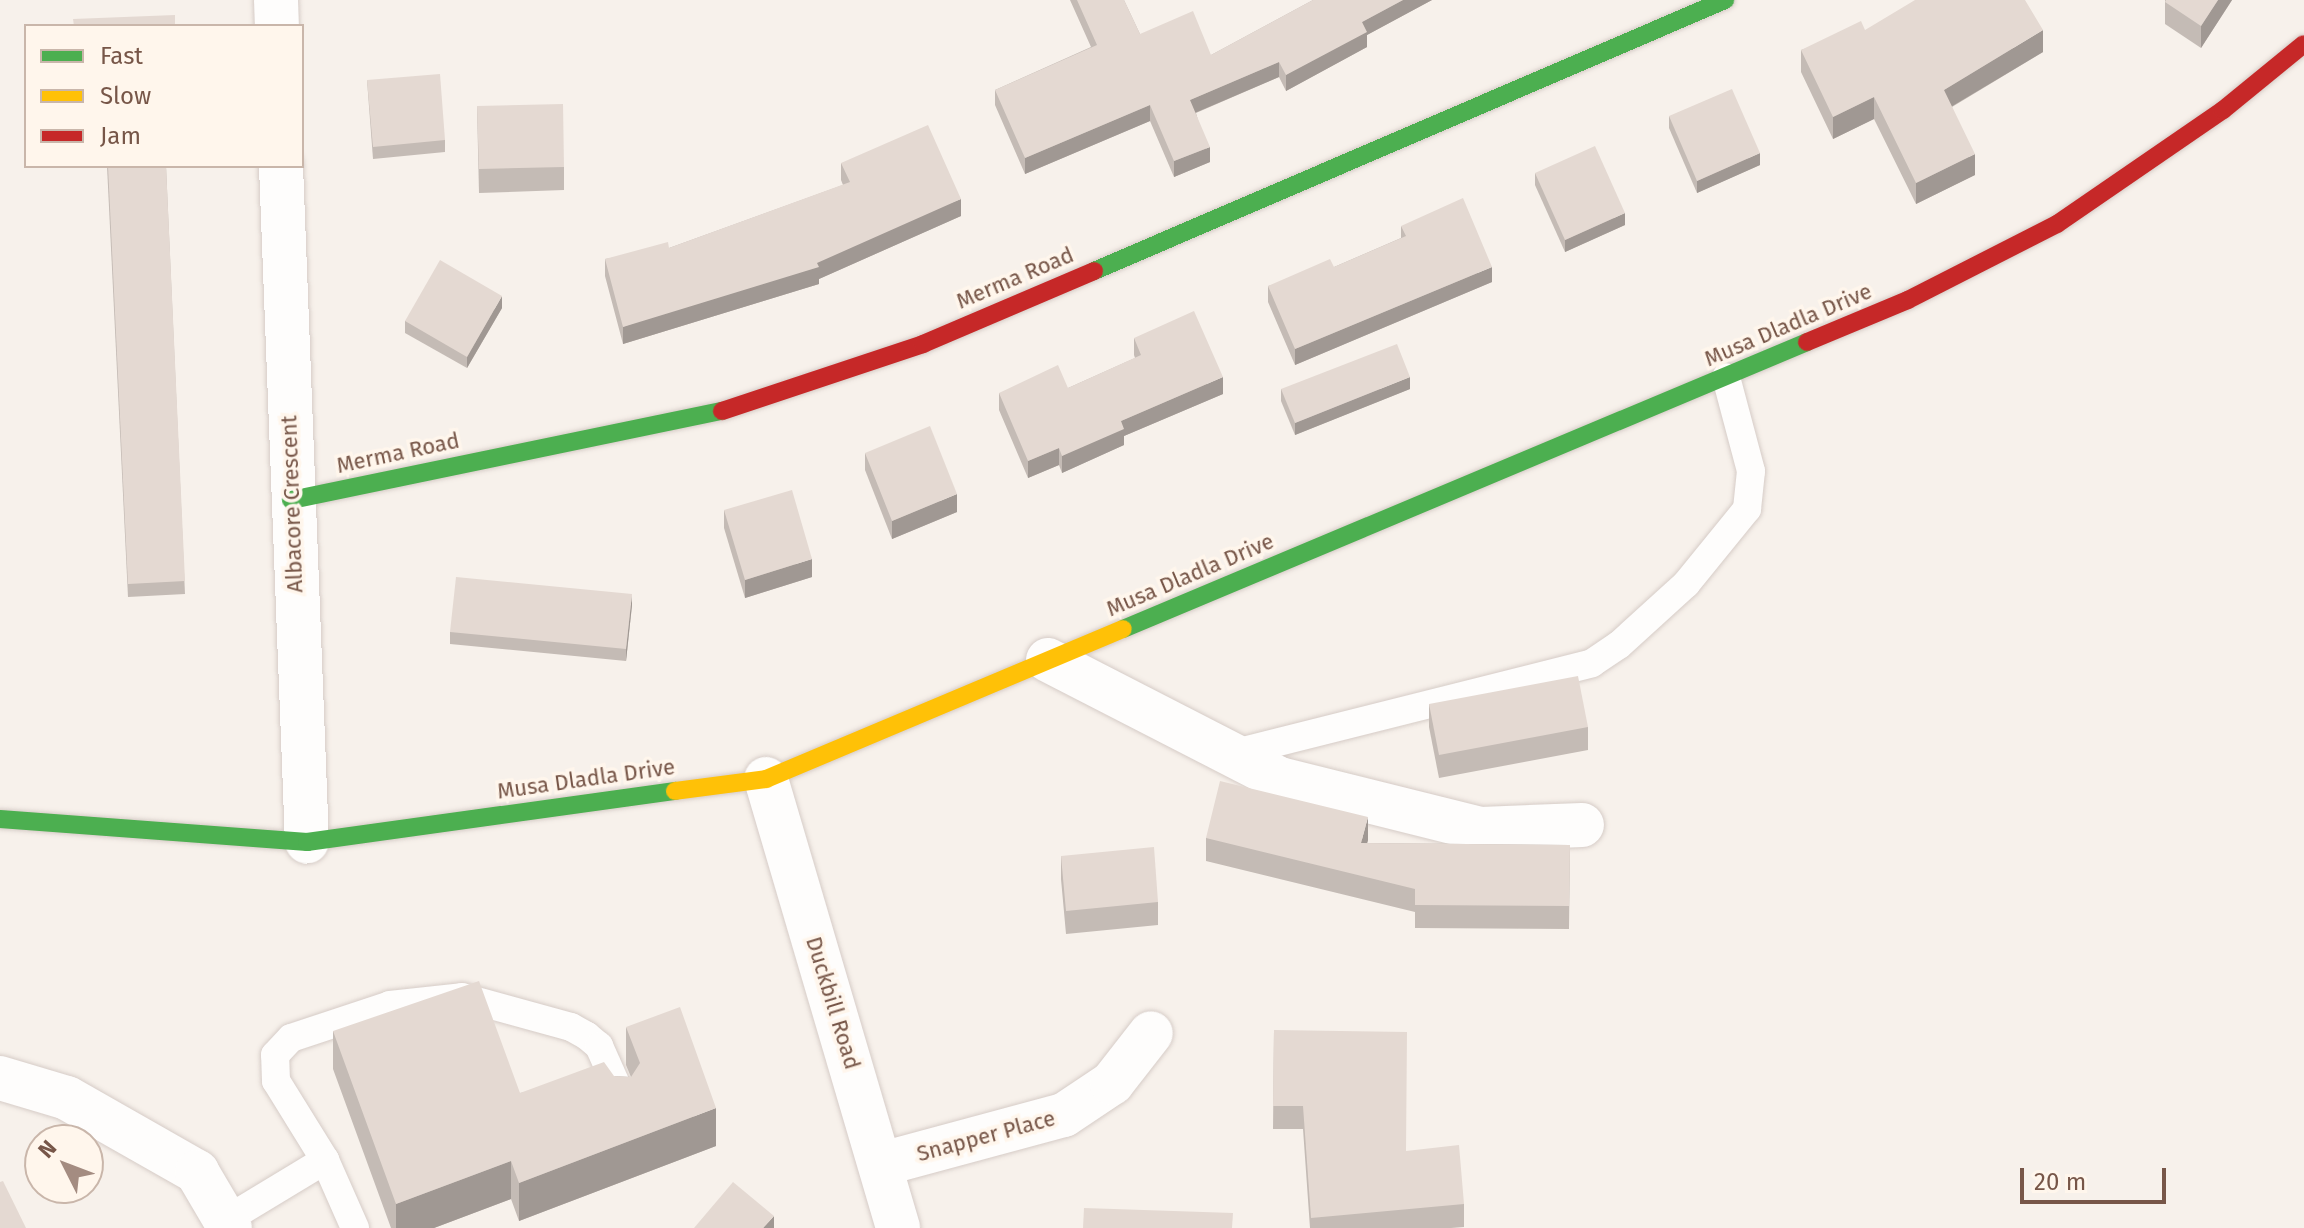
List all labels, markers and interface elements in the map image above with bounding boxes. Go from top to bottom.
legend [24,24,304,168]
text: Fast [100,42,143,70]
text: Slow [100,82,151,110]
text: Jam [100,122,141,150]
street label: Merma Road [952,241,1078,315]
street label: Musa Dladla Drive [1700,278,1876,372]
street label: Albacore Crescent [276,415,308,593]
street label: Merma Road [334,427,462,479]
street label: Musa Dladla Drive [1102,528,1278,622]
street label: Musa Dladla Drive [495,753,677,805]
street label: Duckbill Road [800,933,866,1073]
street label: Snapper Place [914,1105,1058,1167]
north arrow [24,1124,104,1204]
text: N [32,1134,62,1163]
scale bar [2024,1152,2170,1202]
text: 20 m [2034,1168,2086,1196]

